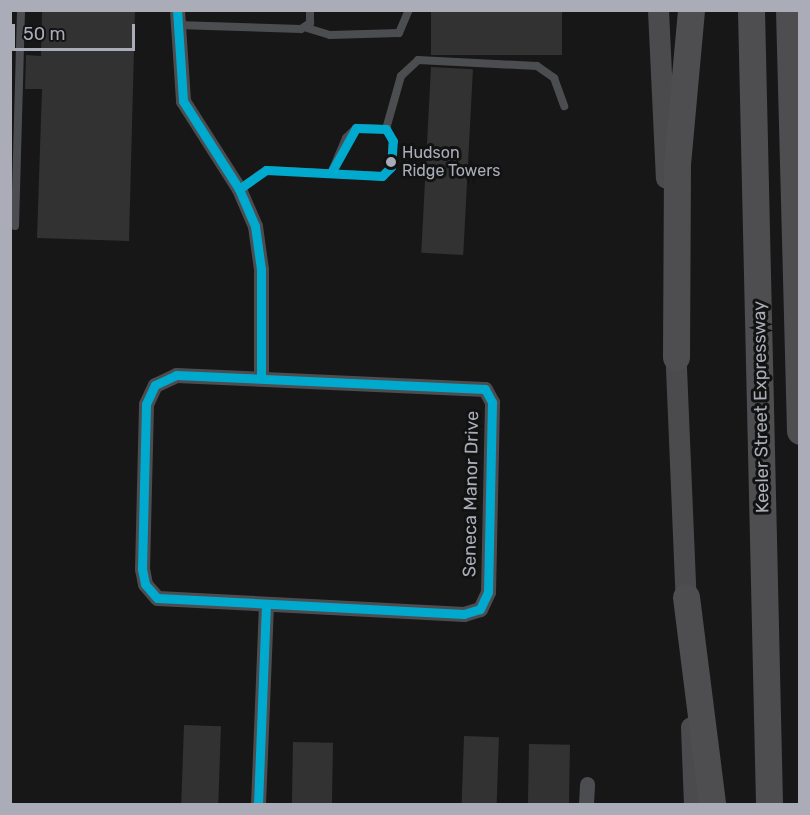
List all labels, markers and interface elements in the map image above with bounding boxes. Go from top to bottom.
scale bar [15,12,138,50]
text: 50 m [23,23,66,45]
place label: Hudson Ridge Towers [402,143,501,181]
marker: Hudson Ridge Towers [385,156,397,168]
street label: Keeler Street Expressway [748,301,774,513]
street label: Seneca Manor Drive [459,411,483,577]

